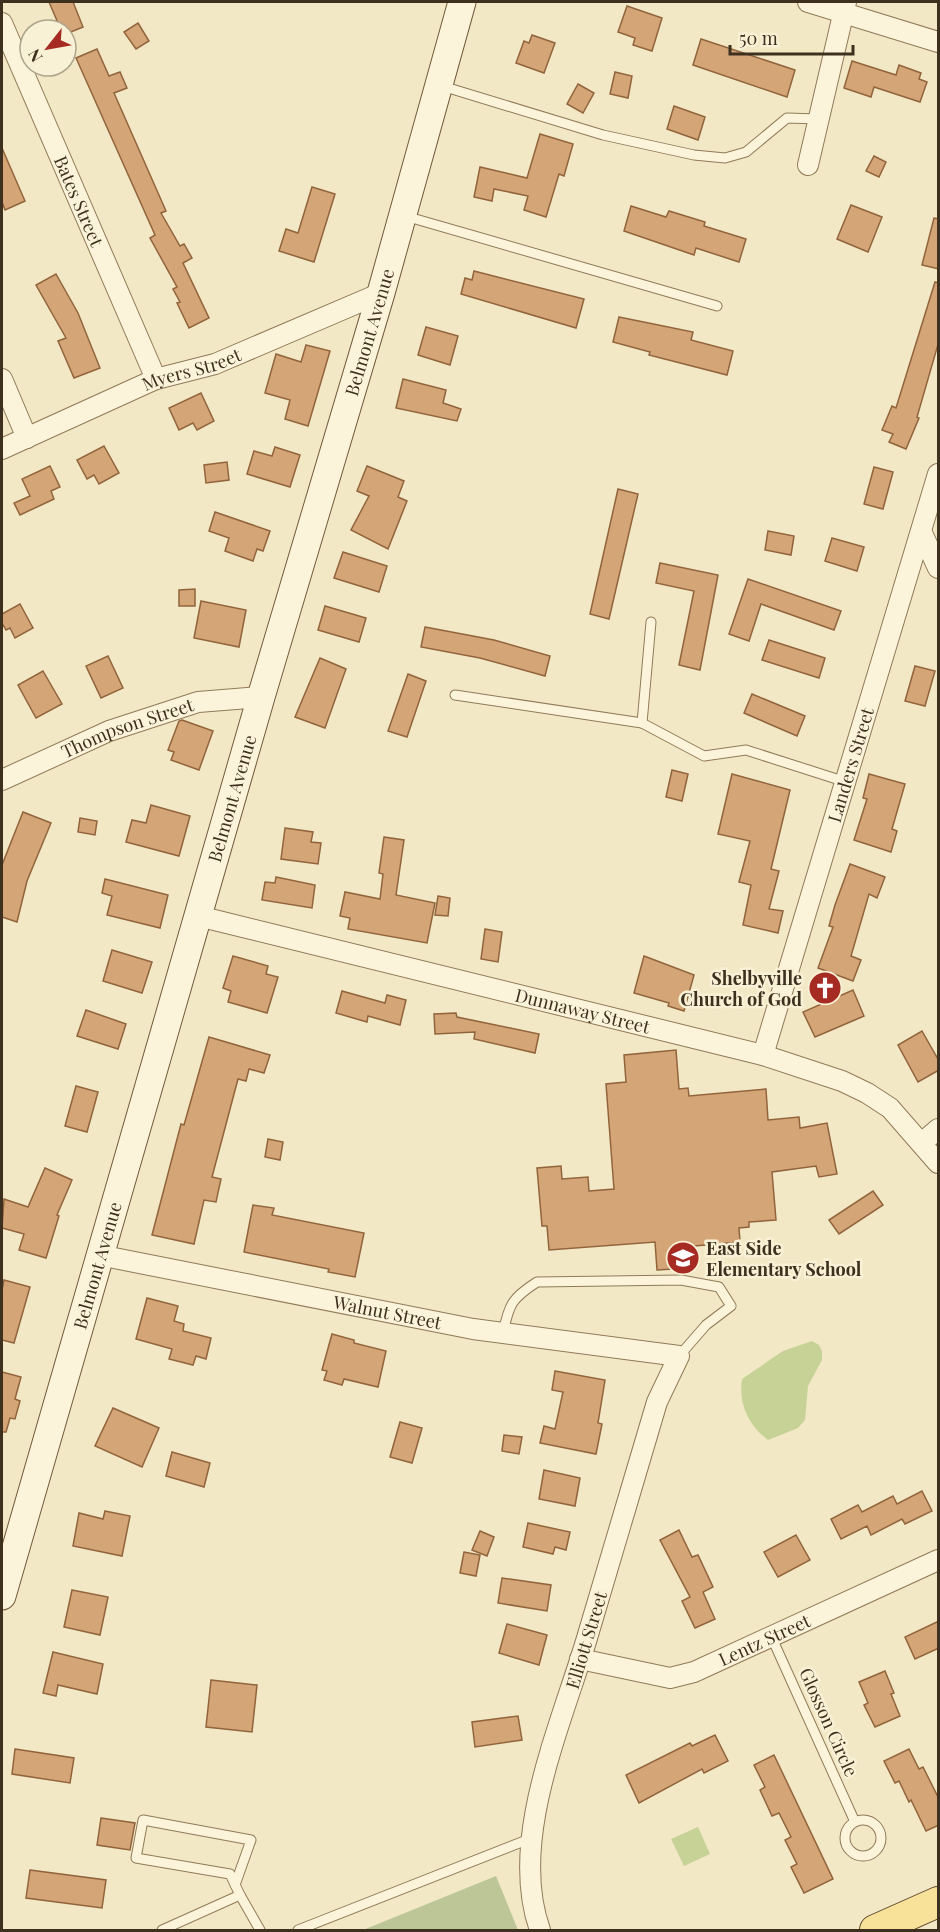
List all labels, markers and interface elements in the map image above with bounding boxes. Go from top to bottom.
north arrow [18,18,78,78]
scale bar [730,18,853,56]
text: 50 m [739,26,778,50]
text: N [23,45,47,66]
street label: Bates Street [49,152,109,251]
street label: Belmont Avenue [339,266,399,399]
street label: Myers Street [138,342,245,396]
street label: Thompson Street [57,692,197,763]
street label: Landers Street [822,704,879,825]
street label: Belmont Avenue [202,732,262,865]
place label: Shelbyville Church of God [680,966,802,1011]
church icon: Shelbyville Church of God [807,970,843,1006]
street label: Dunnaway Street [513,982,653,1039]
street label: Belmont Avenue [68,1199,127,1332]
place label: East Side Elementary School [706,1236,862,1281]
school or university icon: East Side Elementary School [665,1240,701,1276]
street label: Walnut Street [330,1289,444,1335]
street label: Elliott Street [560,1588,612,1692]
street label: Lentz Street [715,1608,814,1671]
street label: Glosson Circle [794,1664,864,1780]

